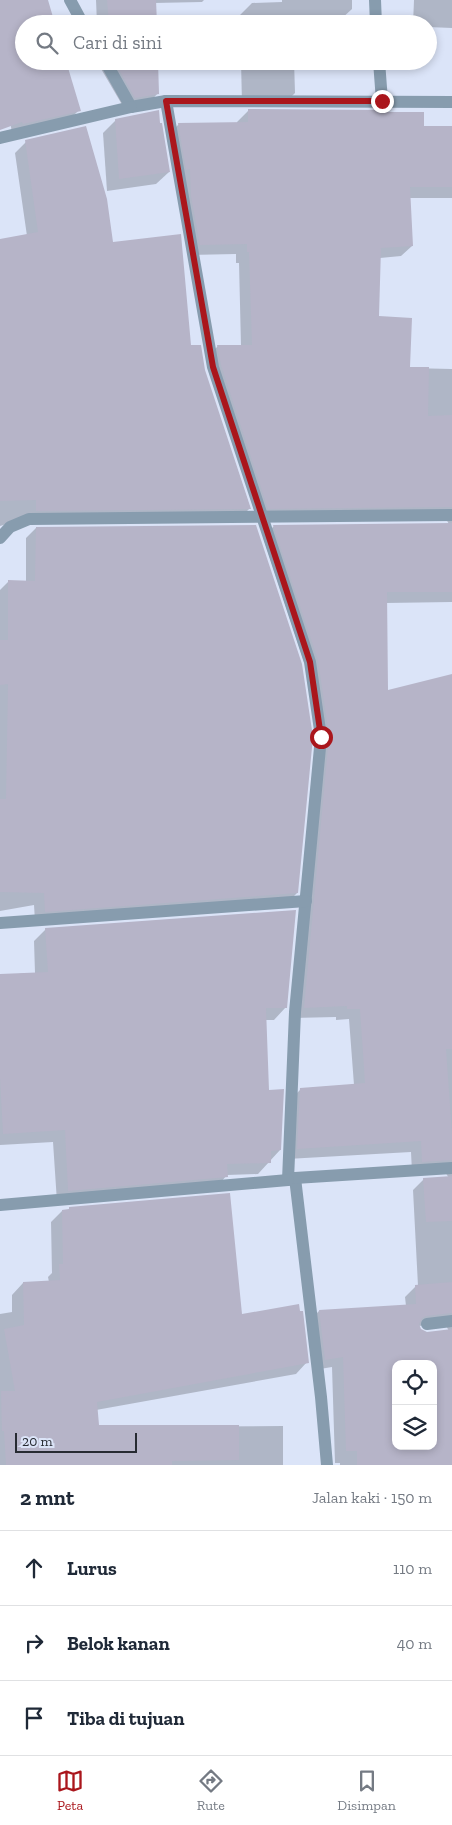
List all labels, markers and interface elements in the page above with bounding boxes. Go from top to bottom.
search box [15,15,437,70]
icon: search [33,29,61,57]
text: Cari di sini [73,31,162,54]
route end [371,90,394,113]
route start [310,726,333,749]
map controls [392,1360,437,1450]
button: locate [392,1360,437,1405]
button: layers [392,1405,437,1450]
scale bar [15,1430,138,1453]
text: 20 m [22,1433,53,1450]
text: 2 mnt [20,1485,74,1510]
text: Jalan kaki · 150 m [312,1488,432,1507]
icon: ahead [20,1554,48,1582]
text: Lurus [67,1557,117,1580]
text: 110 m [393,1559,432,1578]
icon: right [20,1629,48,1657]
text: Belok kanan [67,1632,170,1655]
text: 40 m [397,1634,432,1653]
icon: arrive [20,1704,48,1732]
text: Tiba di tujuan [67,1707,184,1730]
tab: Peta [56,1767,84,1814]
tab: Rute [197,1767,225,1814]
tab: Disimpan [337,1767,396,1814]

